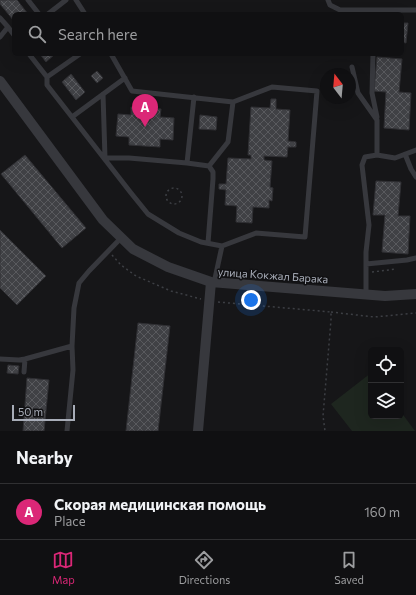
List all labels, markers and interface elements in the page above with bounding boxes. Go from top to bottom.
search box [12,12,404,56]
icon: search [26,23,48,45]
text: Search here [58,25,137,43]
north arrow [320,68,356,104]
pin: A [132,94,158,127]
street label: улица Кокжал Барака [217,265,329,285]
your location [241,290,261,310]
map controls [368,347,404,419]
button: locate [368,347,404,383]
button: layers [368,383,404,419]
scale bar [12,403,75,422]
text: 50 m [18,405,43,418]
text: Nearby [16,447,73,468]
text: Скорая медицинская помощь [54,495,266,513]
text: A [24,504,34,520]
text: 160 m [364,504,400,520]
text: Place [54,513,86,529]
tab: Map [52,549,75,586]
tab: Directions [179,549,230,586]
tab: Saved [334,549,364,586]

